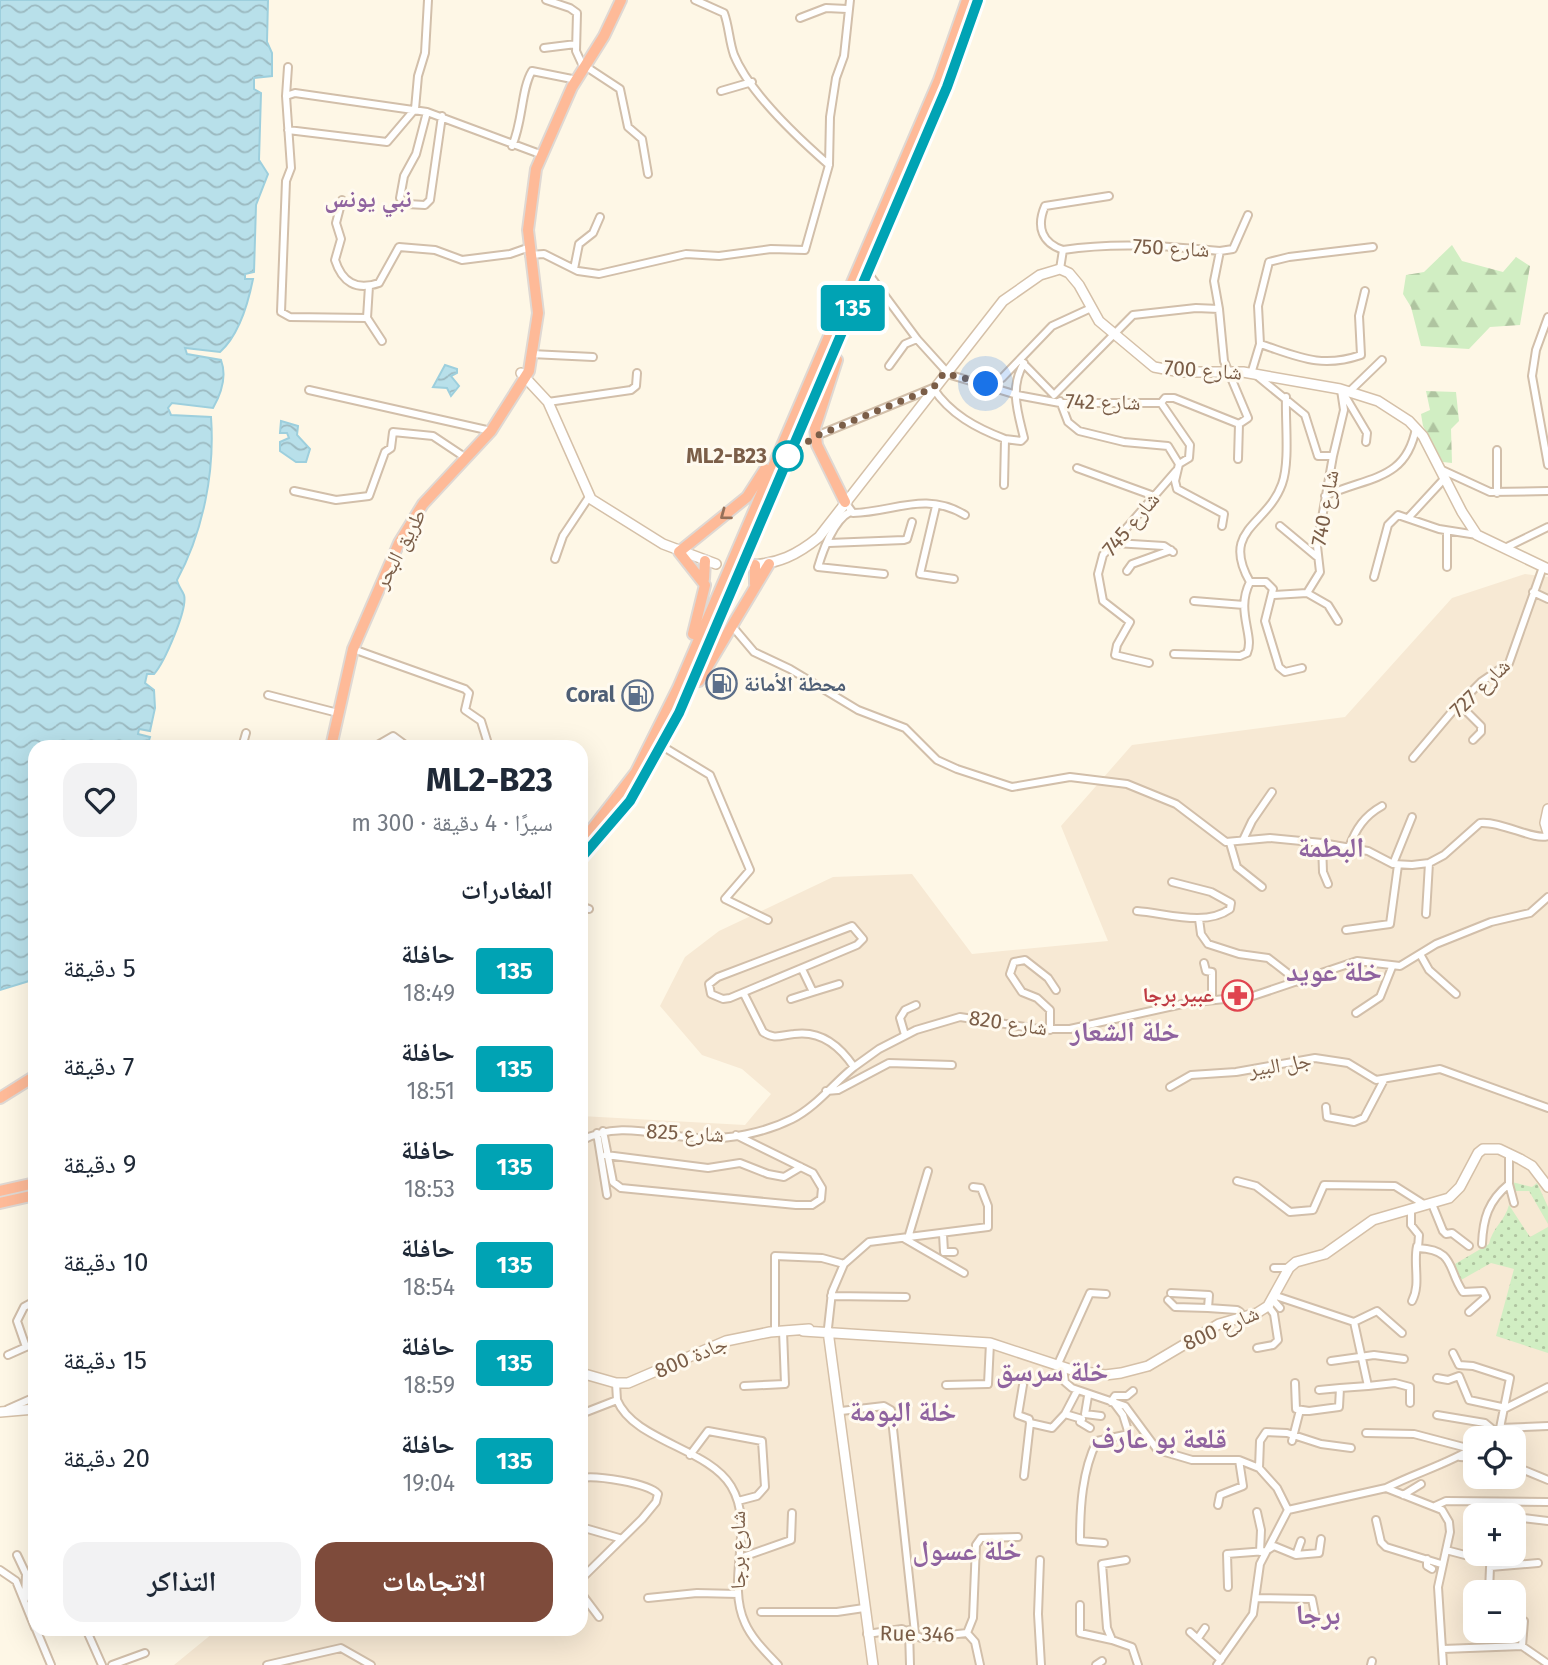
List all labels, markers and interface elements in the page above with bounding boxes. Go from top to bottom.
district label: نبي يونس [324,185,412,218]
street label: شارع 750 [1132,233,1210,263]
line badge: 135 [813,285,893,331]
text: 135 [835,294,871,322]
street label: شارع 700 [1163,354,1243,386]
your location [968,366,1003,401]
street label: شارع 742 [1065,388,1141,416]
marker: ML2-B23 [773,441,803,471]
place label: ML2-B23 [686,443,767,469]
street label: شارع 740 [1306,468,1344,548]
street label: شارع 745 [1097,487,1165,561]
street label: طريق البحر [368,505,432,594]
one-way arrow [720,507,733,519]
street label: شارع 727 [1444,653,1516,723]
fuel station icon: محطة الأمانة [704,667,738,701]
place label: محطة الأمانة [744,671,846,697]
fuel station icon: Coral [621,678,655,712]
place label: Coral [566,682,616,708]
text: ML2-B23 [426,760,553,800]
button: heart [63,763,137,837]
text: سيرًا · 4 دقيقة · 300 m [351,809,553,837]
district label: البطمة [1298,831,1364,864]
text: المغادرات [461,875,553,906]
text: حافلة [401,939,455,970]
text: 5 دقيقة [63,953,136,984]
district label: خلة عويد [1286,955,1382,988]
text: 135 [496,957,533,985]
pharmacy icon: عبير برجا [1220,978,1254,1012]
text: 18:49 [403,979,455,1007]
place label: عبير برجا [1142,982,1214,1008]
street label: شارع 820 [967,1005,1049,1041]
district label: خلة الشعار [1069,1015,1180,1048]
text: حافلة [401,1037,455,1068]
street label: جل البير [1246,1047,1313,1083]
text: 7 دقيقة [63,1051,134,1082]
text: 135 [496,1055,533,1083]
text: 18:51 [406,1077,455,1105]
street label: شارع 825 [645,1118,725,1148]
text: حافلة [401,1135,455,1166]
text: 9 دقيقة [63,1149,136,1180]
text: 135 [496,1153,533,1181]
text: 18:53 [404,1175,455,1203]
text: حافلة [401,1233,455,1264]
text: 10 دقيقة [63,1247,149,1278]
text: 135 [496,1251,533,1279]
text: 18:54 [403,1273,455,1301]
street label: شارع 800 [1179,1300,1263,1356]
street label: جادة 800 [651,1330,731,1384]
text: حافلة [401,1331,455,1362]
text: 15 دقيقة [63,1345,147,1376]
text: 135 [496,1349,533,1377]
district label: خلة سرسق [996,1355,1108,1389]
text: 18:59 [404,1371,455,1399]
district label: خلة البومة [850,1395,956,1428]
district label: قلعة بو عارف [1091,1422,1227,1455]
map controls [1463,1426,1526,1643]
button: locate [1463,1426,1526,1489]
text: حافلة [401,1429,455,1460]
text: 20 دقيقة [63,1443,150,1474]
text: 135 [496,1447,533,1475]
text: 19:04 [402,1469,455,1497]
button: + [1463,1503,1526,1566]
street label: شارع برجا [725,1511,751,1589]
district label: خلة عسول [912,1534,1022,1567]
button: التذاكر [63,1542,301,1622]
button: الاتجاهات [315,1542,553,1622]
button: − [1463,1580,1526,1643]
district label: برجا [1296,1598,1341,1631]
street label: Rue 346 [879,1620,955,1648]

